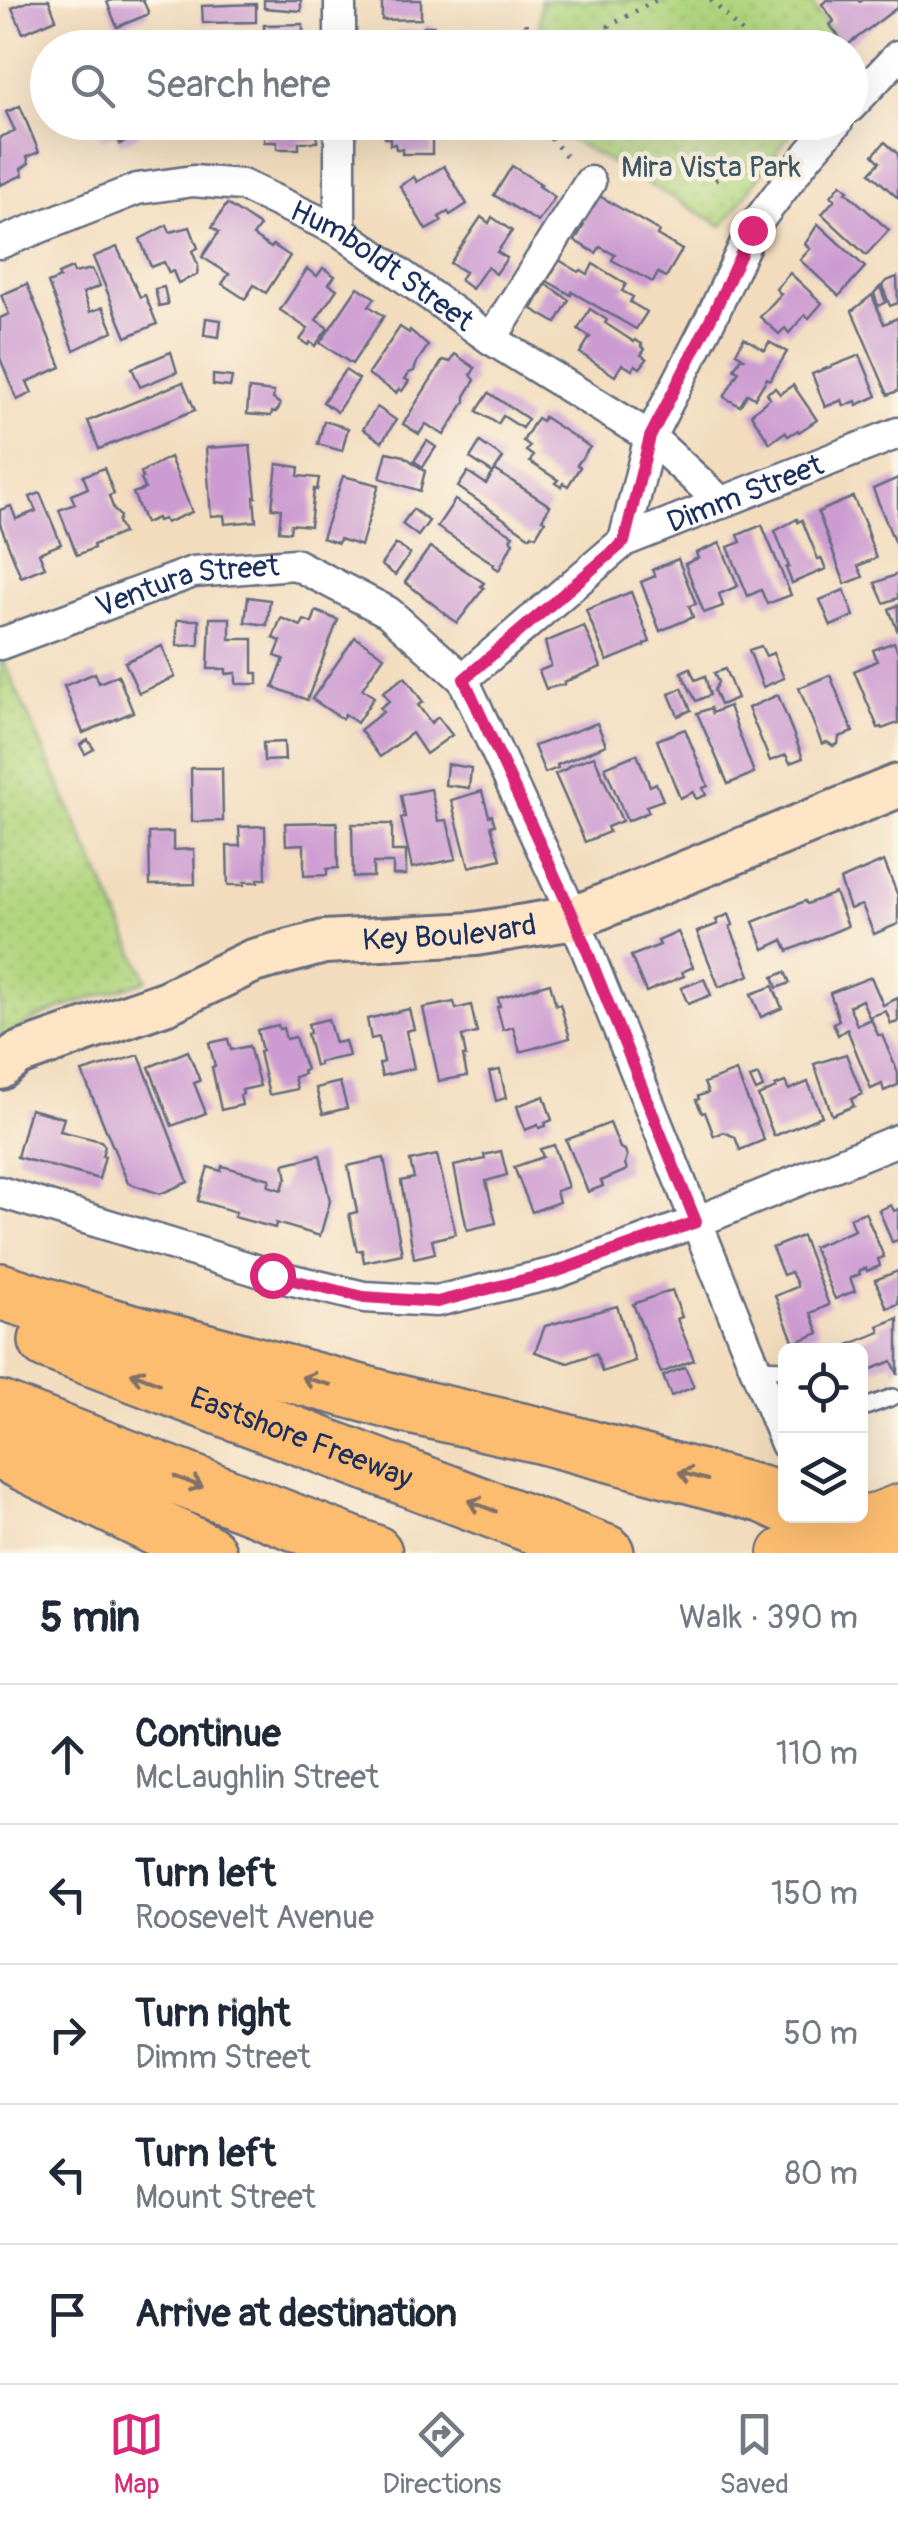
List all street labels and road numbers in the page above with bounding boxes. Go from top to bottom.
street label: Humboldt Street [284,192,481,340]
street label: Dimm Street [662,446,829,541]
street label: Ventura Street [91,547,281,626]
street label: Key Boulevard [361,906,539,959]
street label: Eastshore Freeway [185,1379,418,1497]

